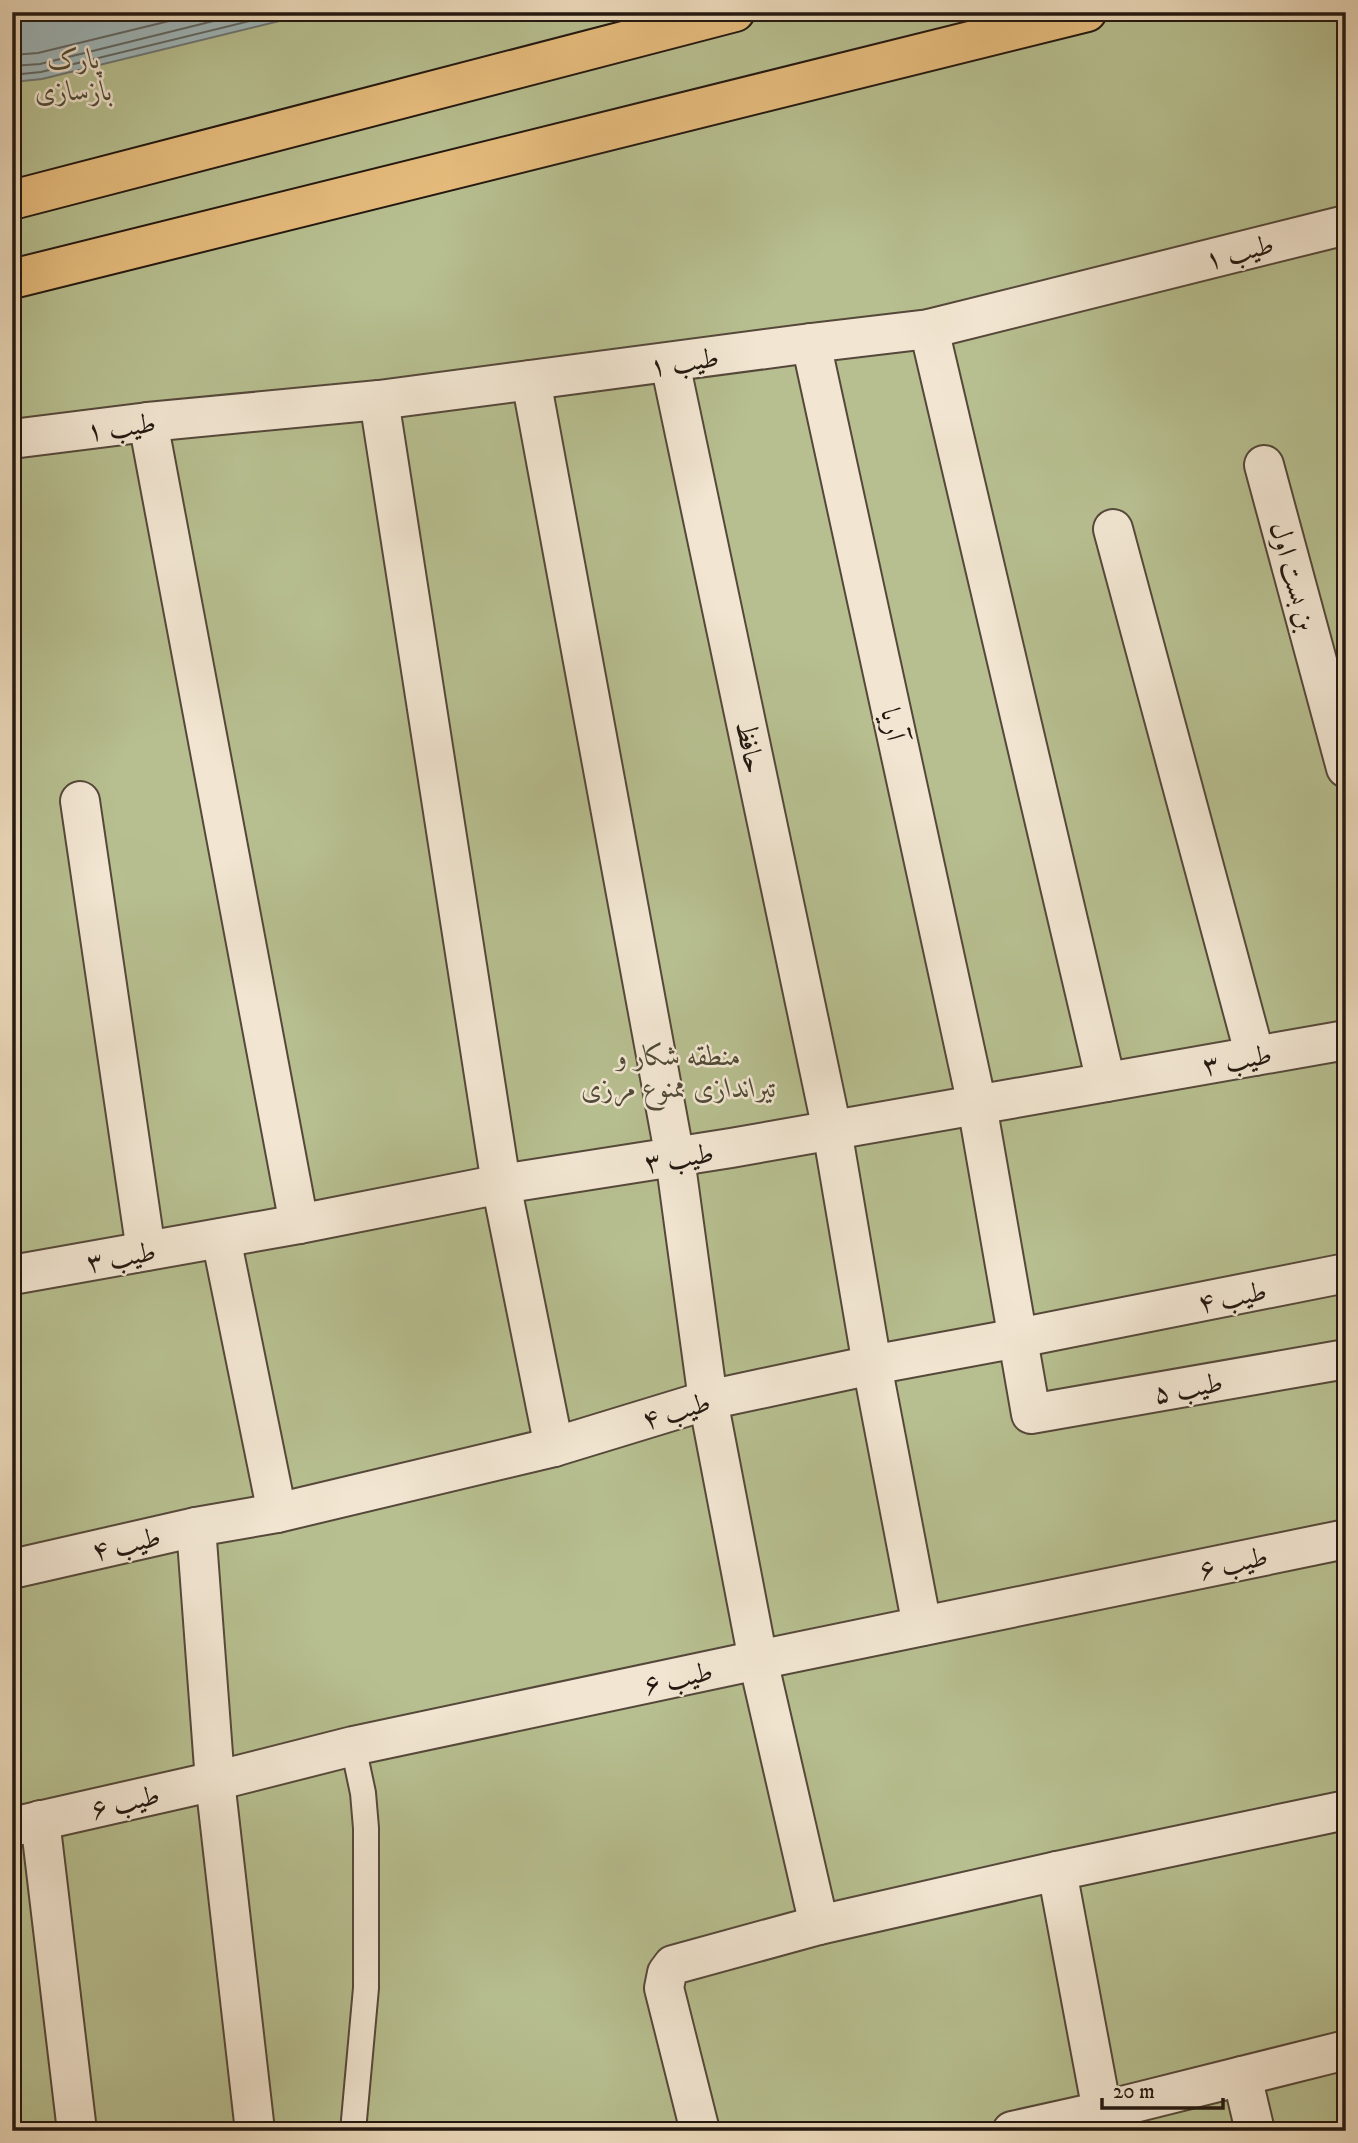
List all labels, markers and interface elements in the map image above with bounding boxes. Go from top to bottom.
park label: پارک بازسازی [35,42,113,109]
street label: طیب ۱ [1201,227,1277,278]
street label: طیب ۱ [647,340,721,385]
street label: طیب ۱ [84,406,158,449]
street label: بن بست اول [1261,518,1324,635]
street label: آریا [872,705,914,747]
street label: حافظ [727,718,772,777]
street label: طیب ۳ [1200,1037,1275,1084]
park label: منطقه شکار و تیراندازی ممنوع مرزی [581,1039,777,1111]
street label: طیب ۳ [642,1136,716,1181]
street label: طیب ۳ [84,1234,159,1281]
street label: طیب ۴ [1195,1274,1270,1321]
street label: طیب ۵ [1151,1365,1226,1412]
street label: طیب ۴ [638,1385,715,1438]
street label: طیب ۴ [88,1520,164,1569]
street label: طیب ۶ [1196,1539,1271,1588]
street label: طیب ۶ [641,1654,716,1703]
street label: طیب ۶ [87,1778,163,1827]
scale bar [1102,2066,1223,2110]
text: 20 m [1113,2079,1155,2105]

